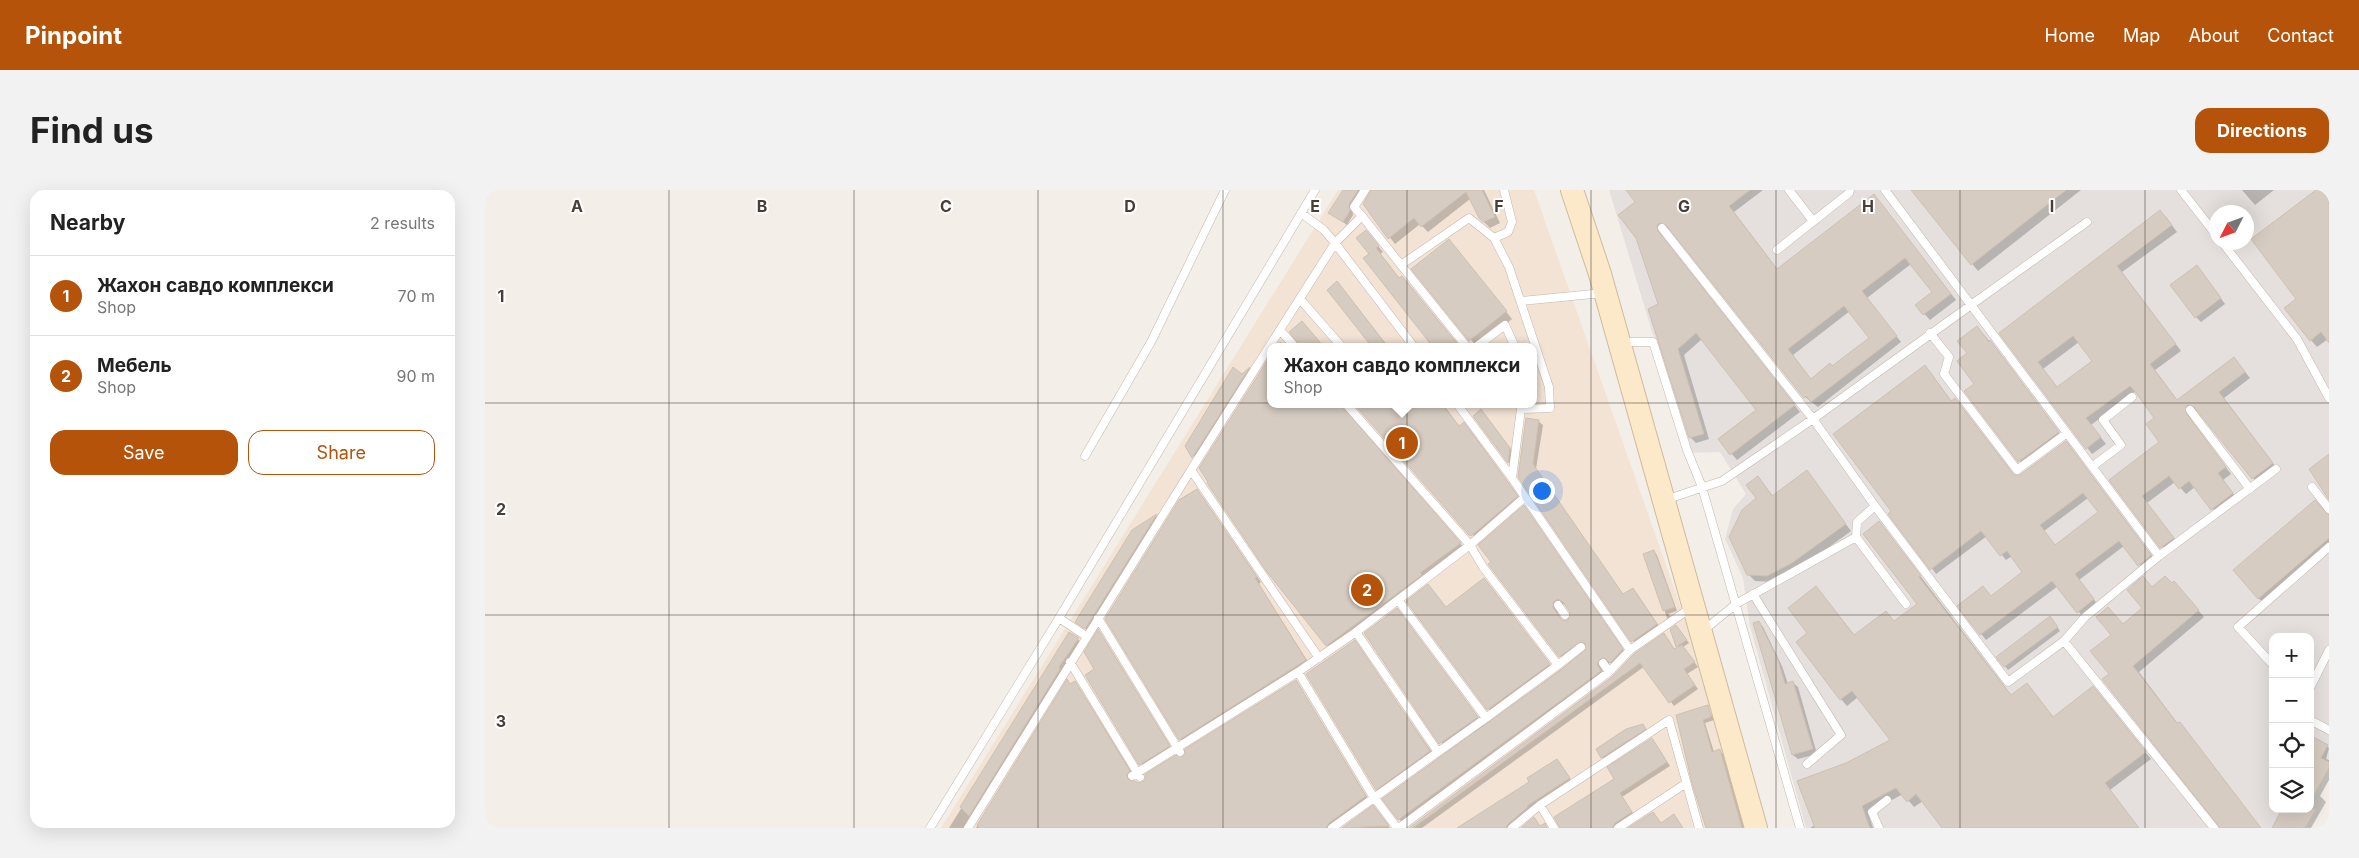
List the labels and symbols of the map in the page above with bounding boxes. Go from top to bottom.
text: A [571,196,583,216]
text: B [757,196,767,216]
text: C [940,196,952,216]
text: D [1124,196,1136,216]
text: E [1310,196,1320,216]
text: F [1494,196,1504,216]
text: G [1678,196,1690,216]
text: H [1862,196,1874,216]
text: I [2050,196,2054,216]
north arrow [2209,205,2254,250]
text: 1 [498,286,504,306]
pin: 1 [1386,424,1418,462]
your location [1529,478,1555,504]
text: 2 [496,499,506,519]
pin: 2 [1351,571,1383,609]
text: 3 [496,711,506,731]

